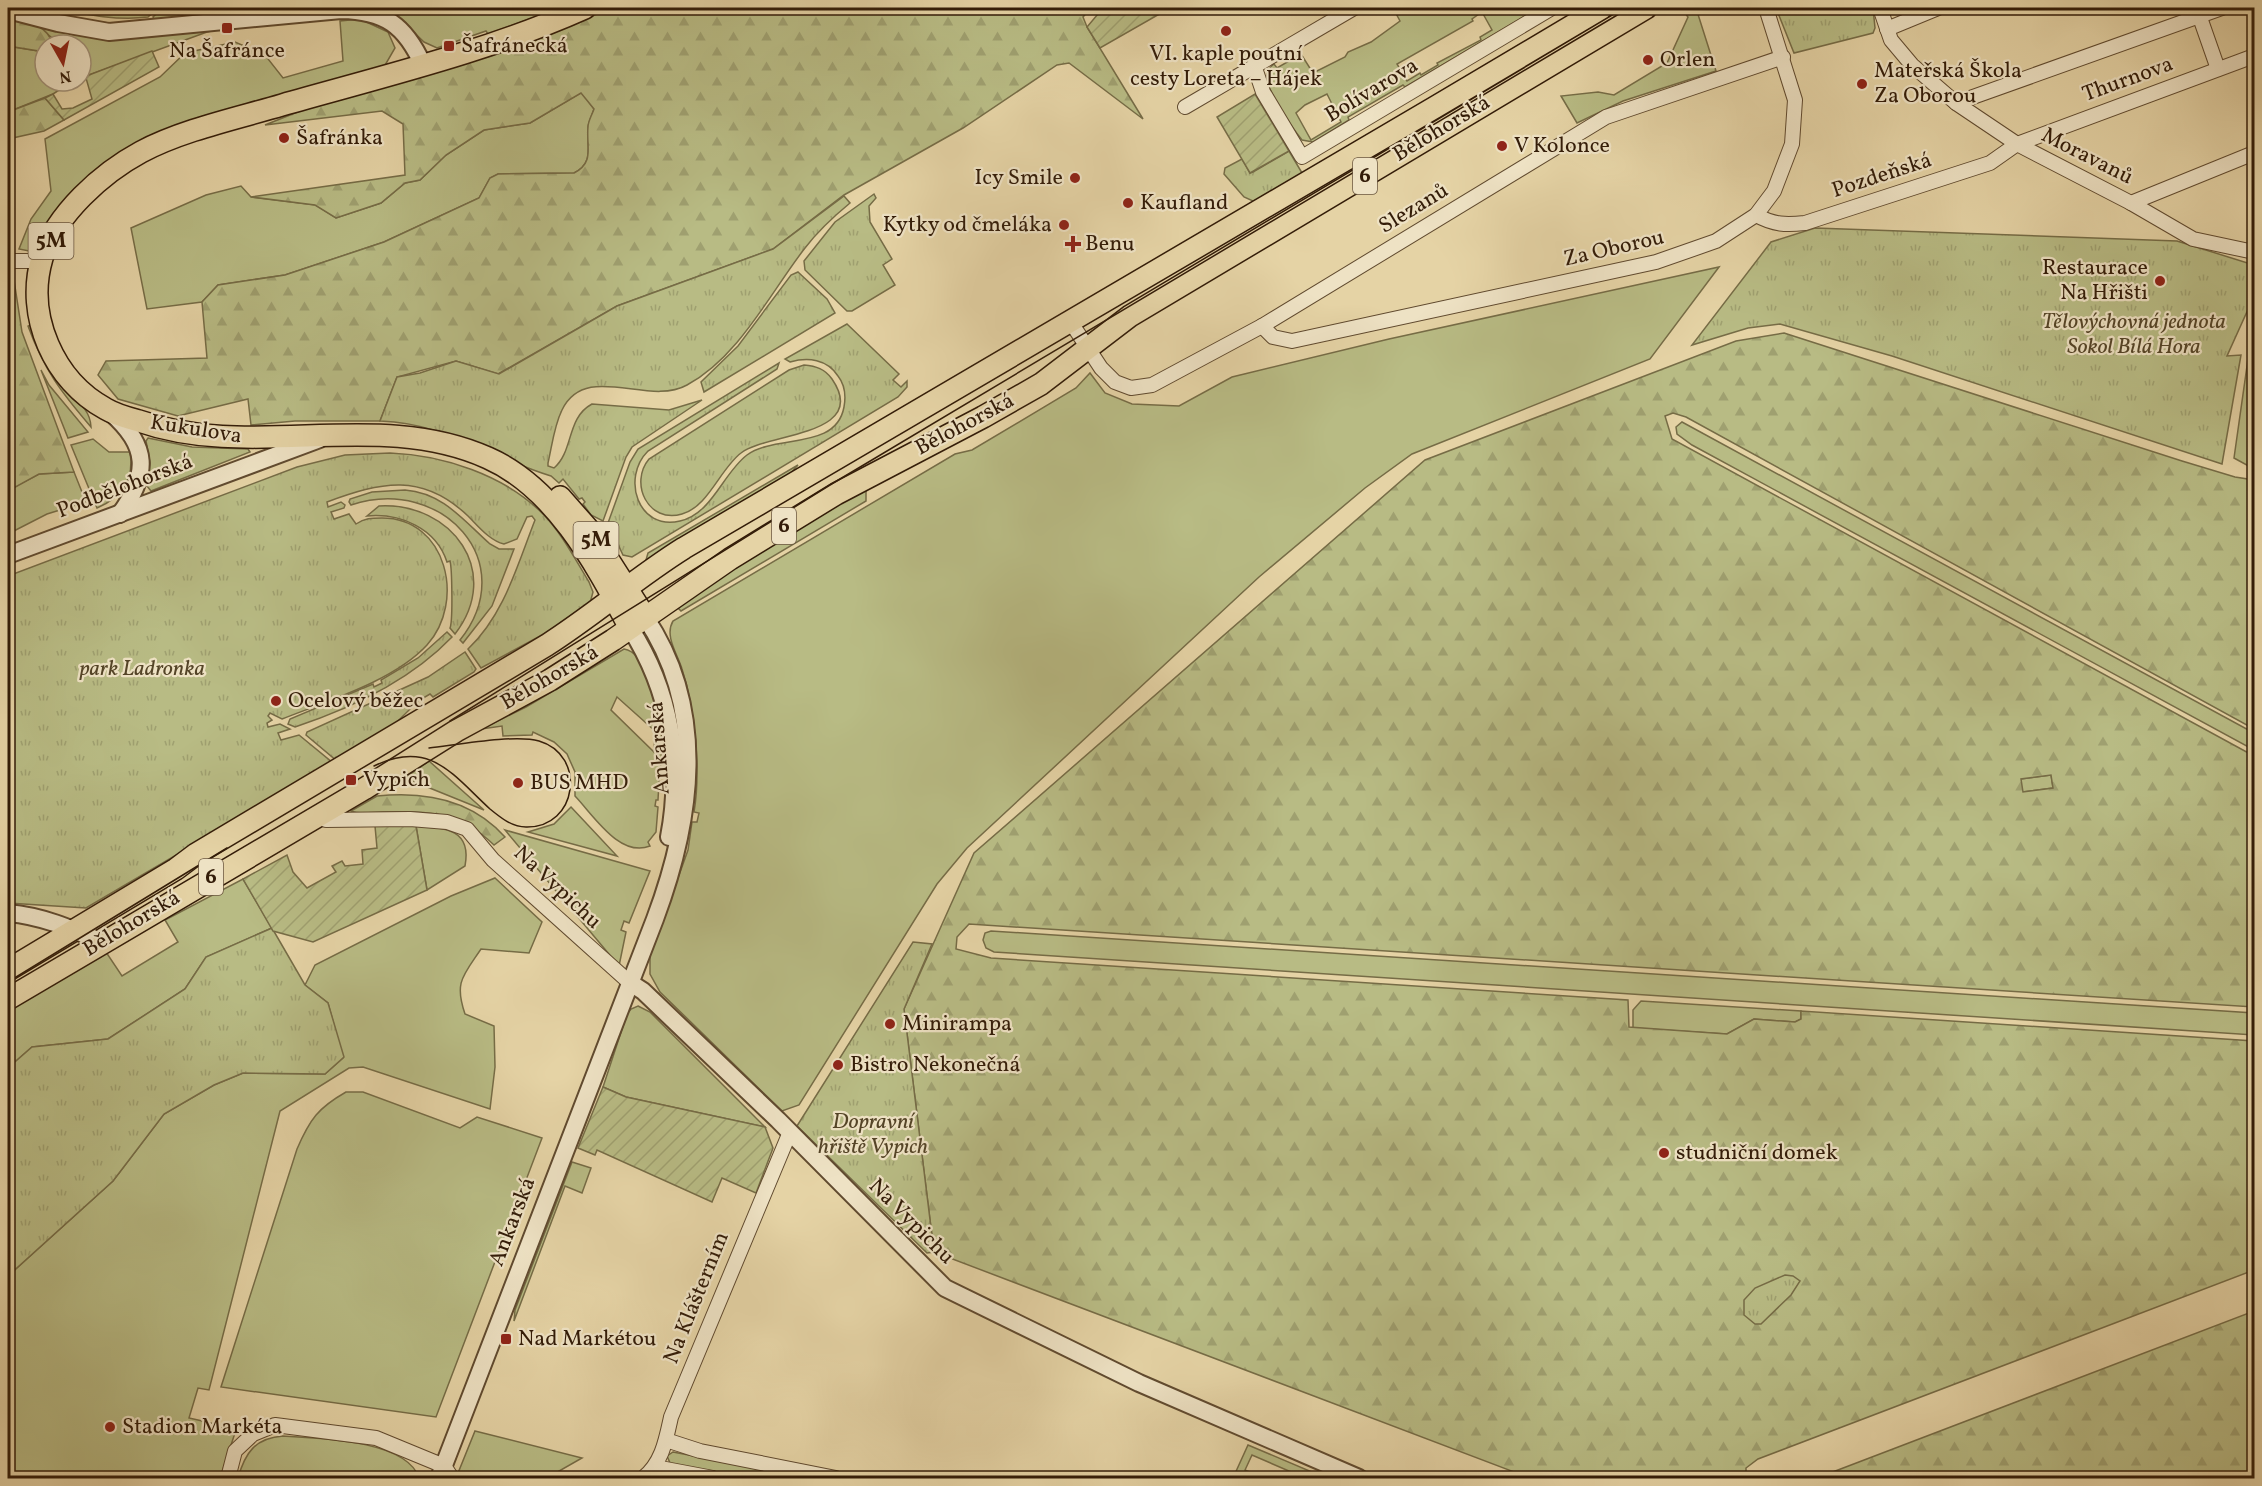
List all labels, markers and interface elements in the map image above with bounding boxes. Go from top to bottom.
marker: Na Šafránce [220,21,234,35]
marker: VI. kaple poutní cesty Loreta – Hájek [1219,24,1233,38]
place label: Šafránecká [461,31,568,62]
north arrow [33,33,93,93]
place label: Na Šafránce [169,36,285,67]
marker: Šafránecká [442,39,456,53]
place label: VI. kaple poutní cesty Loreta – Hájek [1130,39,1322,95]
place label: Orlen [1660,45,1715,76]
street label: Thurnova [2078,49,2178,111]
street label: Bolívarova [1319,51,1425,131]
marker: Orlen [1641,53,1655,67]
place label: Mateřská Škola Za Oborou [1874,56,2022,112]
text: N [57,64,72,88]
marker: Mateřská Škola Za Oborou [1855,77,1869,91]
street label: Bělohorská [1387,88,1497,170]
street label: Moravanů [2036,121,2138,193]
place label: Šafránka [296,123,383,154]
marker: Šafránka [277,131,291,145]
place label: V Kolonce [1514,131,1610,162]
marker: V Kolonce [1495,139,1509,153]
street label: Pozdeňská [1828,145,1936,207]
road number: 6 [1353,158,1377,194]
place label: Icy Smile [974,163,1063,194]
marker: Icy Smile [1068,171,1082,185]
street label: Slezanů [1373,176,1455,242]
place label: Kaufland [1140,188,1228,219]
marker: Kaufland [1121,196,1135,210]
place label: Kytky od čmeláka [883,210,1052,241]
marker: Kytky od čmeláka [1057,218,1071,232]
street label: Za Oborou [1561,222,1667,276]
road number: 5M [28,223,74,259]
place label: Benu [1085,229,1135,260]
marker: Benu [1066,237,1080,251]
place label: Restaurace Na Hřišti [2042,253,2148,309]
marker: Restaurace Na Hřišti [2153,274,2167,288]
park label: Tělovýchovná jednota Sokol Bílá Hora [2042,307,2226,363]
street label: Bělohorská [910,386,1020,464]
street label: Kukulova [148,407,244,453]
street label: Podbělohorská [53,447,198,527]
road number: 6 [772,508,796,544]
road number: 5M [574,522,618,558]
street label: Bělohorská [495,637,605,719]
park label: park Ladronka [79,654,205,685]
place label: Ocelový běžec [288,686,424,717]
marker: Ocelový běžec [269,694,283,708]
street label: Ankarská [641,700,679,796]
place label: Vypich [363,765,430,796]
place label: BUS MHD [530,768,628,799]
marker: Vypich [344,773,358,787]
marker: BUS MHD [511,776,525,790]
street label: Na Vypichu [506,839,608,937]
road number: 6 [199,859,223,895]
street label: Bělohorská [77,883,187,965]
place label: Minirampa [902,1009,1012,1040]
marker: Minirampa [883,1017,897,1031]
place label: Bistro Nekonečná [850,1050,1020,1081]
marker: Bistro Nekonečná [831,1058,845,1072]
park label: Dopravní hřiště Vypich [818,1107,928,1163]
place label: studniční domek [1676,1138,1838,1169]
marker: studniční domek [1657,1146,1671,1160]
street label: Na Vypichu [861,1172,961,1272]
street label: Ankarská [482,1173,544,1271]
street label: Na Klášterním [656,1227,738,1369]
place label: Nad Markétou [518,1324,656,1355]
marker: Nad Markétou [499,1332,513,1346]
place label: Stadion Markéta [122,1412,283,1443]
marker: Stadion Markéta [103,1420,117,1434]

